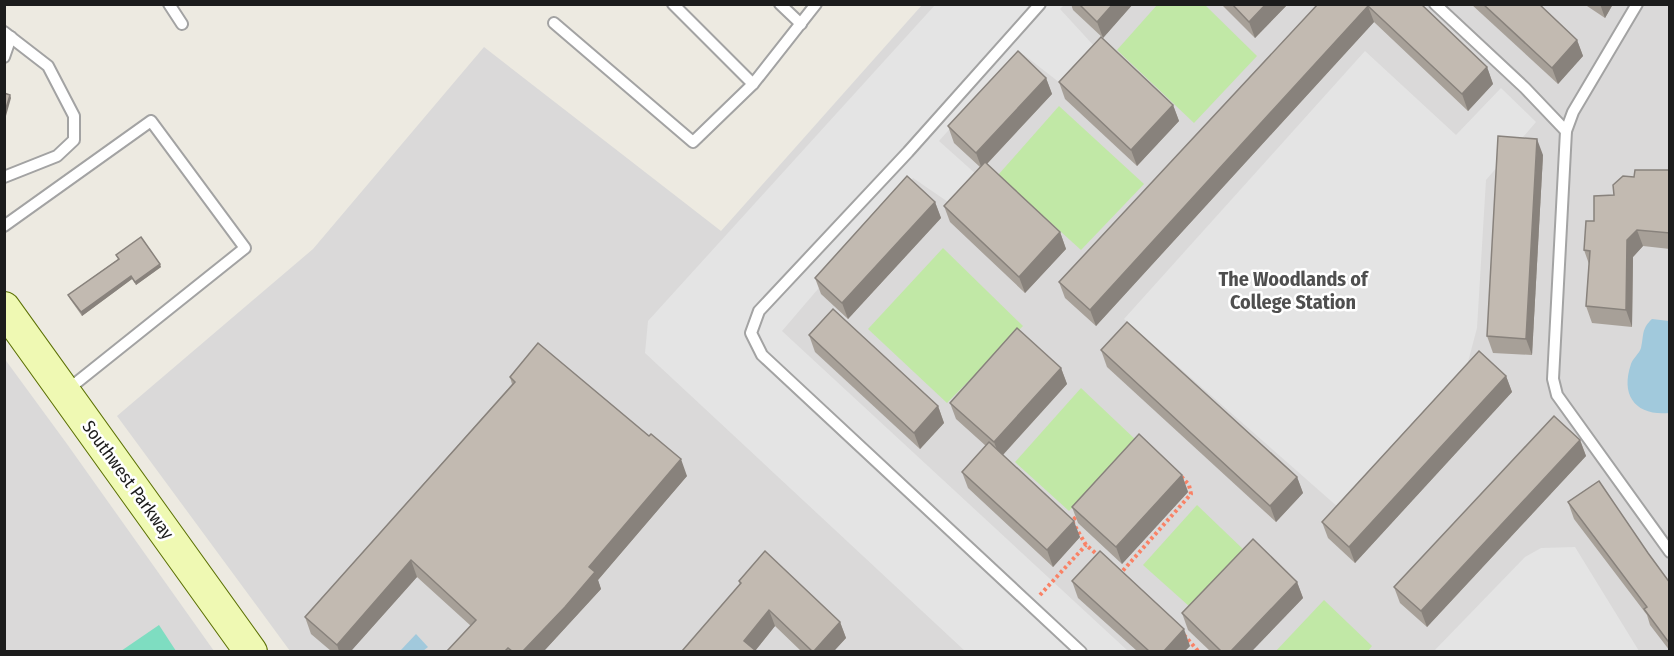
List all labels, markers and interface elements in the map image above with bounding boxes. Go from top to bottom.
district label: The Woodlands of College Station [1219,267,1369,314]
street label: Southwest Parkway [77,416,179,544]

